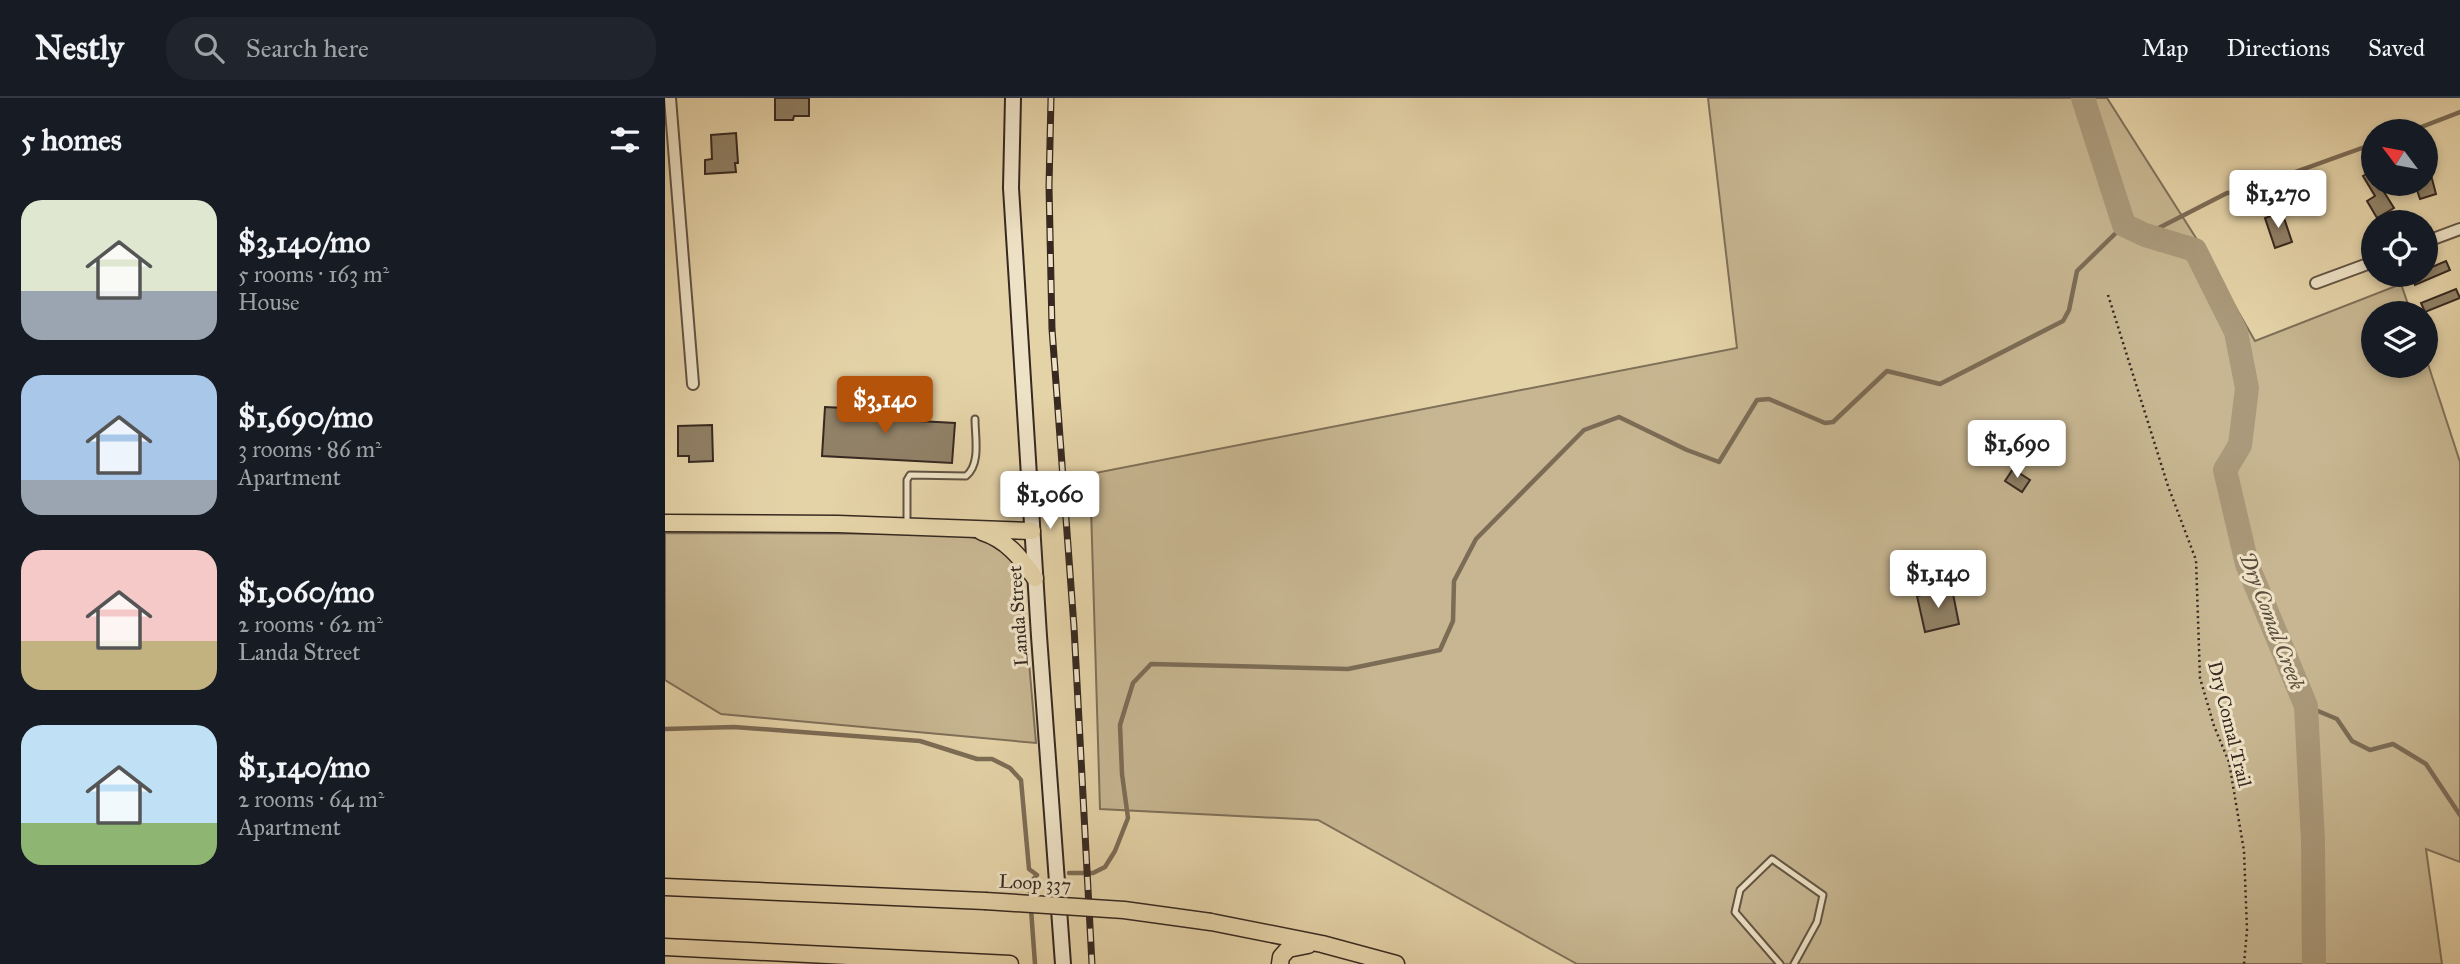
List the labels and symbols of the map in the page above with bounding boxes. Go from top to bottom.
north arrow [2361,119,2438,196]
pin: $1,270 [2221,170,2335,230]
pin: $3,140 [828,376,942,436]
pin: $1,690 [1960,420,2074,480]
pin: $1,060 [993,472,1107,531]
water label: Dry Comal Creek [2234,548,2310,694]
pin: $1,140 [1881,550,1995,610]
street label: Landa Street [1003,564,1033,667]
street label: Dry Comal Trail [2203,659,2257,790]
street label: Loop 337 [998,870,1072,896]

